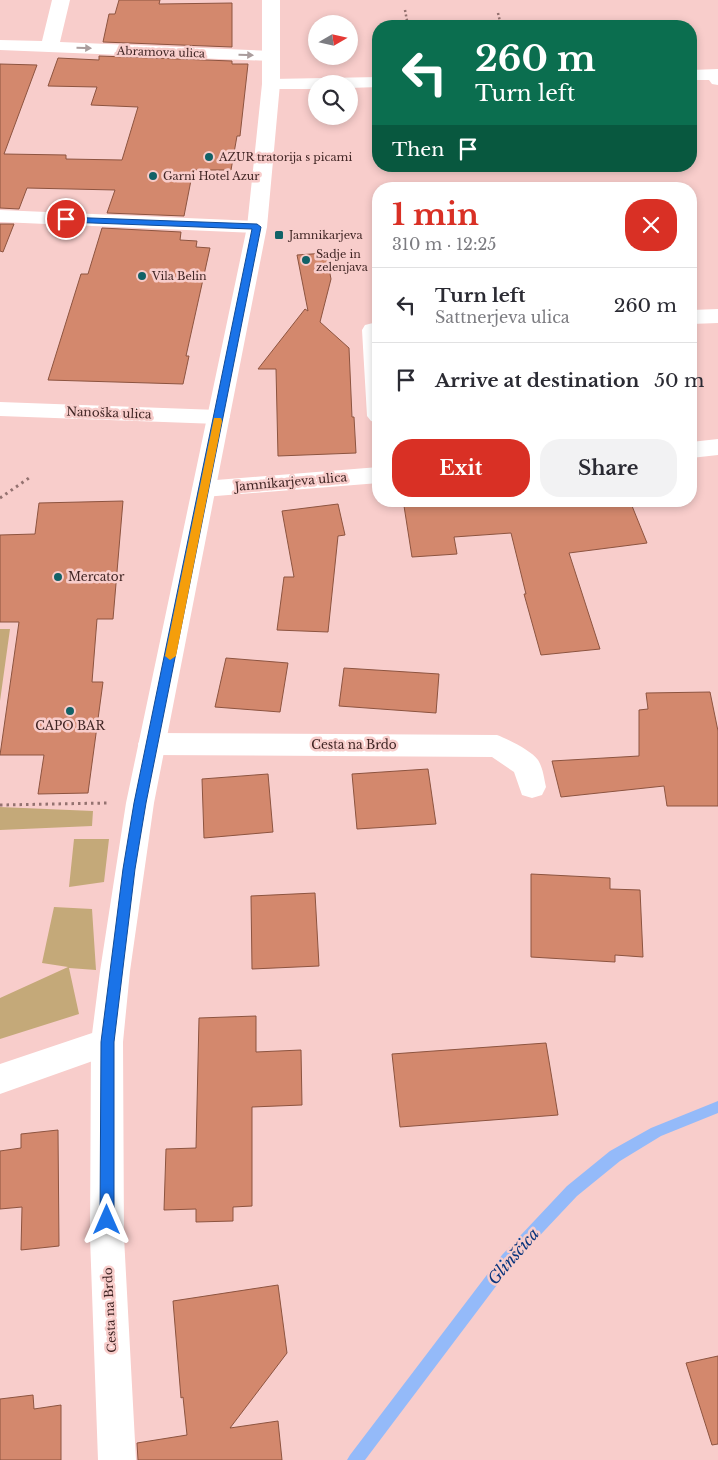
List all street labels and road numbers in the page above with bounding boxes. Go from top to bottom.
street label: Abramova ulica [116,43,206,61]
street label: Nanoška ulica [66,404,152,421]
street label: Jamnikarjeva ulica [232,469,348,494]
street label: Cesta na Brdo [311,737,397,752]
street label: Cesta na Brdo [100,1267,119,1353]

